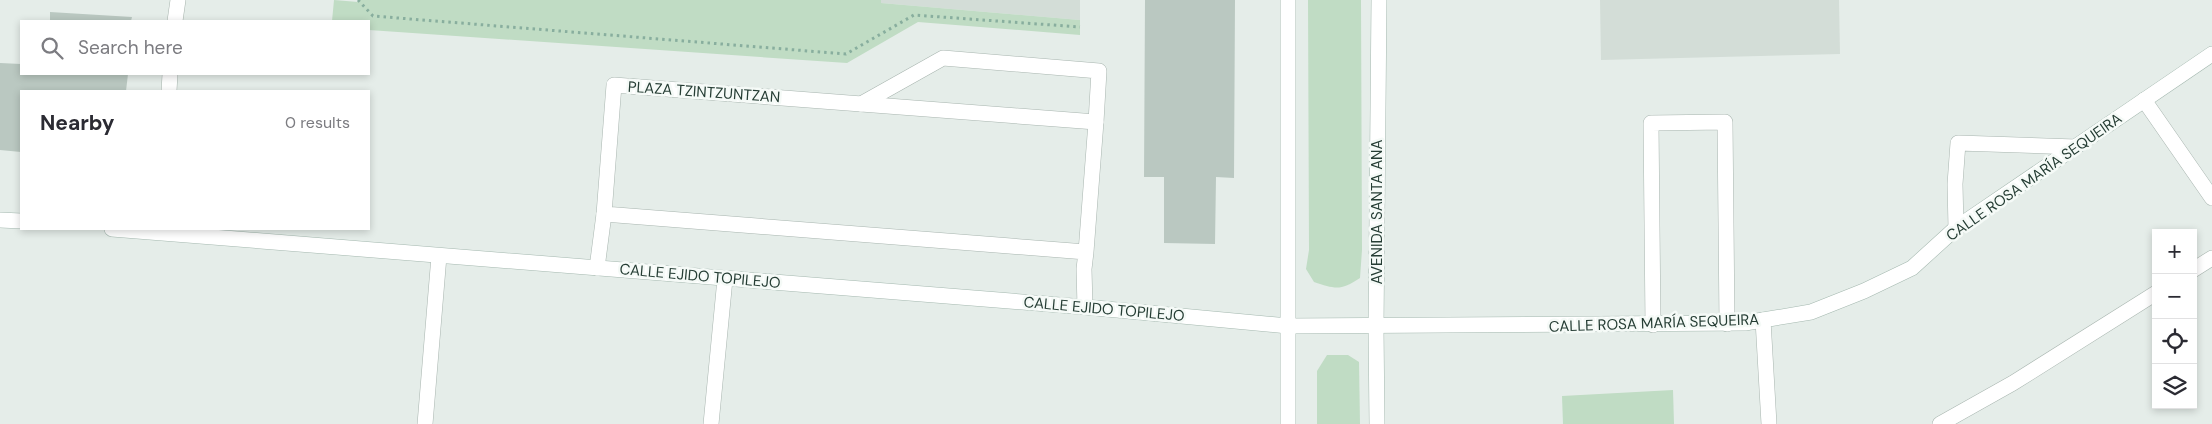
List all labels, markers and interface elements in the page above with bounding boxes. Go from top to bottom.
search box [20,20,370,75]
icon: search [38,34,66,62]
text: Search here [78,35,183,60]
street label: PLAZA TZINTZUNTZAN [627,77,781,107]
street label: CALLE ROSA MARÍA SEQUEIRA [1942,108,2126,246]
text: Nearby [40,109,114,137]
text: 0 results [285,112,350,133]
street label: AVENIDA SANTA ANA [1367,140,1387,284]
map controls [2152,229,2197,409]
button: + [2152,229,2197,274]
street label: CALLE EJIDO TOPILEJO [619,259,781,293]
button: − [2152,274,2197,319]
street label: CALLE EJIDO TOPILEJO [1023,292,1185,326]
street label: CALLE ROSA MARÍA SEQUEIRA [1549,309,1759,337]
button: locate [2152,319,2197,364]
button: layers [2152,364,2197,409]

